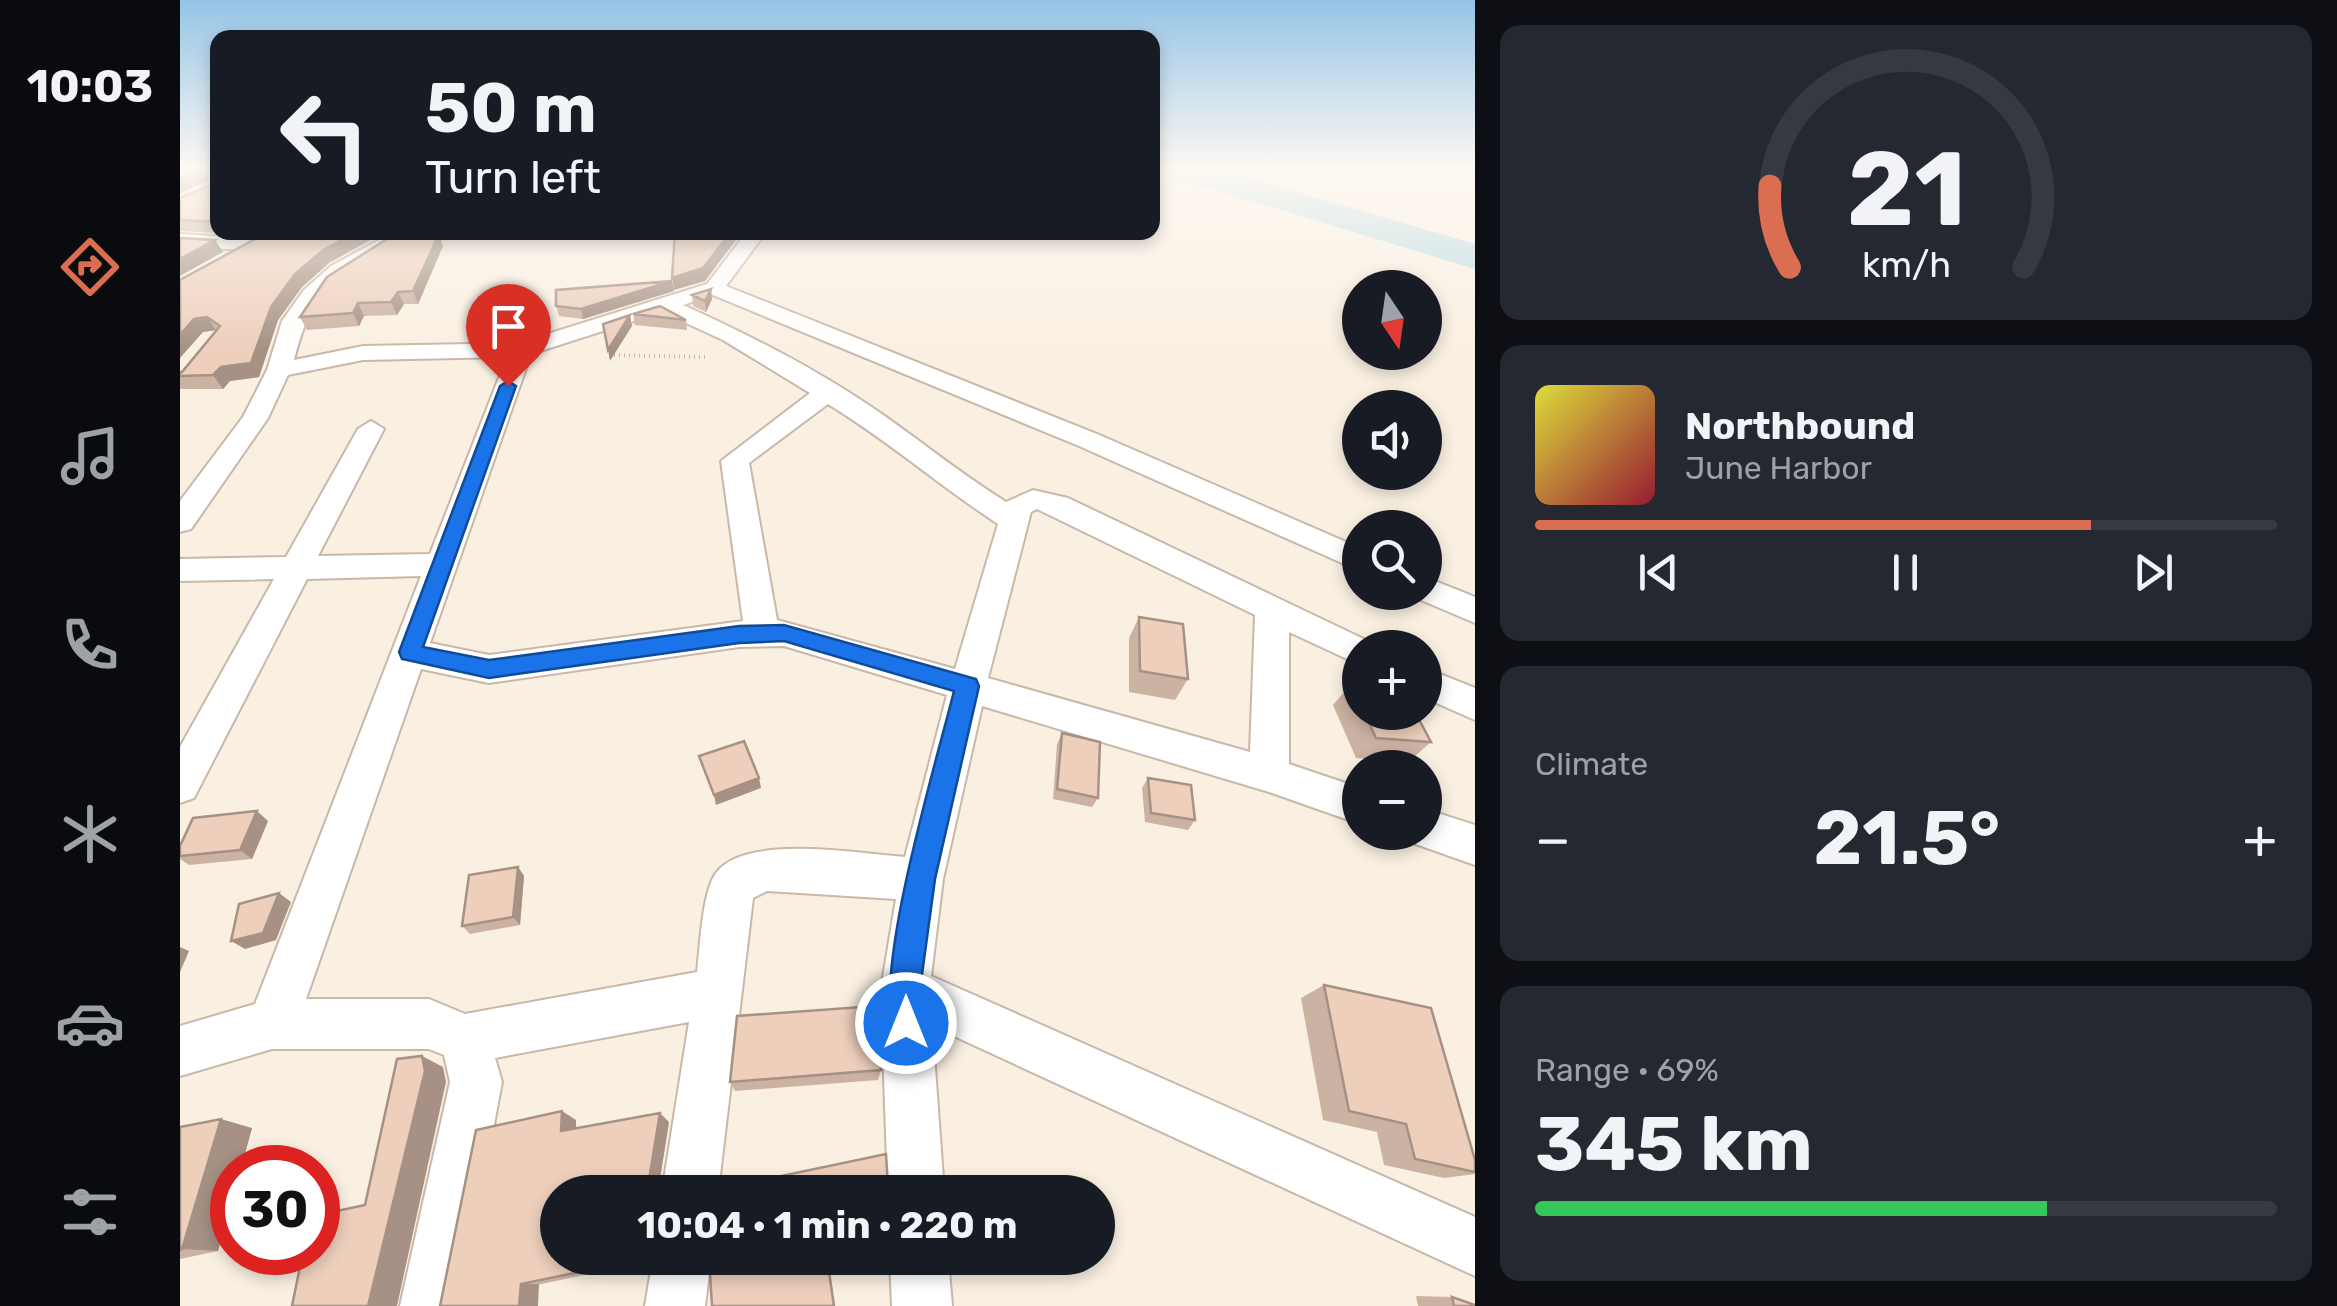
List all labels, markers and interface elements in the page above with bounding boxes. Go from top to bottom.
text: 10:03 [27,60,153,113]
text: 50 m [425,67,597,150]
icon: left [260,70,390,200]
text: 21 [1846,128,1966,251]
text: Turn left [425,151,601,204]
icon: directions [55,232,125,302]
text: km/h [1861,244,1951,286]
north arrow [1342,270,1442,370]
map controls [1342,270,1442,850]
pin [466,284,551,387]
icon: arrive [481,299,536,354]
button: sound [1342,390,1442,490]
text: Northbound [1685,403,1915,449]
icon: music [55,421,125,491]
text: June Harbor [1685,449,1872,487]
button: search [1342,510,1442,610]
icon: previous [1631,545,1686,600]
icon: pause [1878,545,1933,600]
icon: next [2126,545,2181,600]
icon: phone [55,610,125,680]
button: + [1342,630,1442,730]
text: Climate [1535,745,1648,783]
button: − [1342,750,1442,850]
text: 21.5° [1813,794,2000,883]
icon: climate [55,799,125,869]
text: − [1535,807,1571,872]
text: + [2243,807,2277,872]
position arrow [854,971,958,1075]
icon: car [55,988,125,1058]
text: Range · 69% [1535,1051,1719,1089]
text: 345 km [1535,1100,1813,1189]
speed limit sign: 30 [210,1145,340,1275]
icon: filters [55,1177,125,1247]
text: 10:04 · 1 min · 220 m [637,1202,1018,1248]

